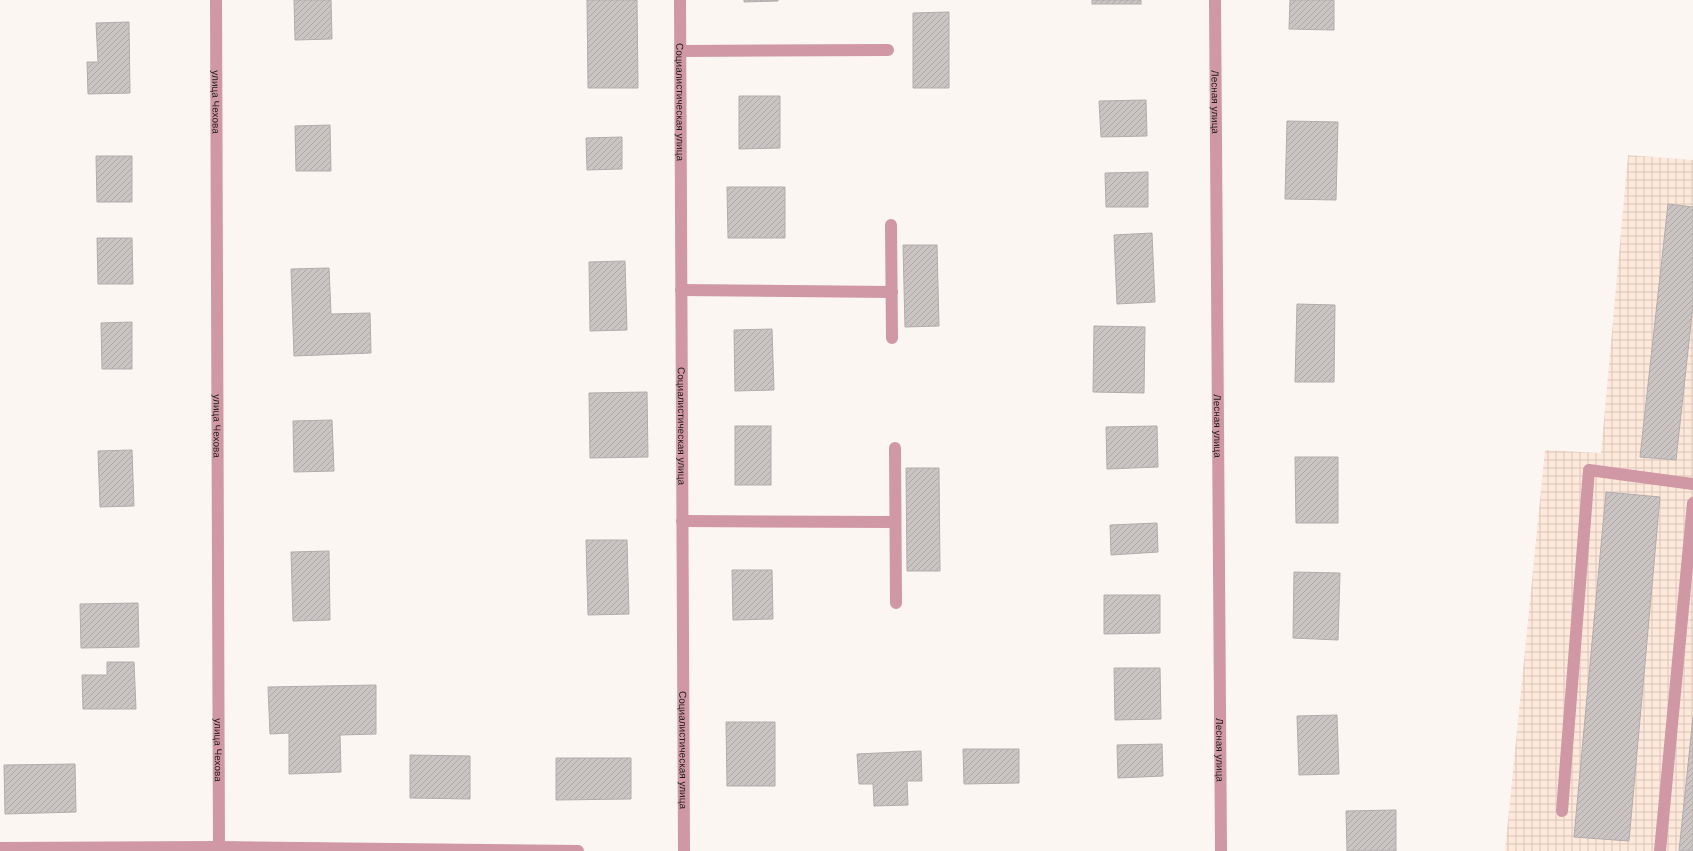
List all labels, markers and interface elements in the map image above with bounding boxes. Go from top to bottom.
street label: Социалистическая улица [673,43,687,161]
street label: улица Чехова [209,70,222,134]
street label: Лесная улица [1208,70,1222,134]
street label: Социалистическая улица [675,367,688,485]
street label: улица Чехова [210,394,224,458]
street label: Лесная улица [1211,394,1224,458]
street label: Социалистическая улица [676,691,690,809]
street label: улица Чехова [212,718,225,782]
street label: Лесная улица [1213,718,1227,782]

